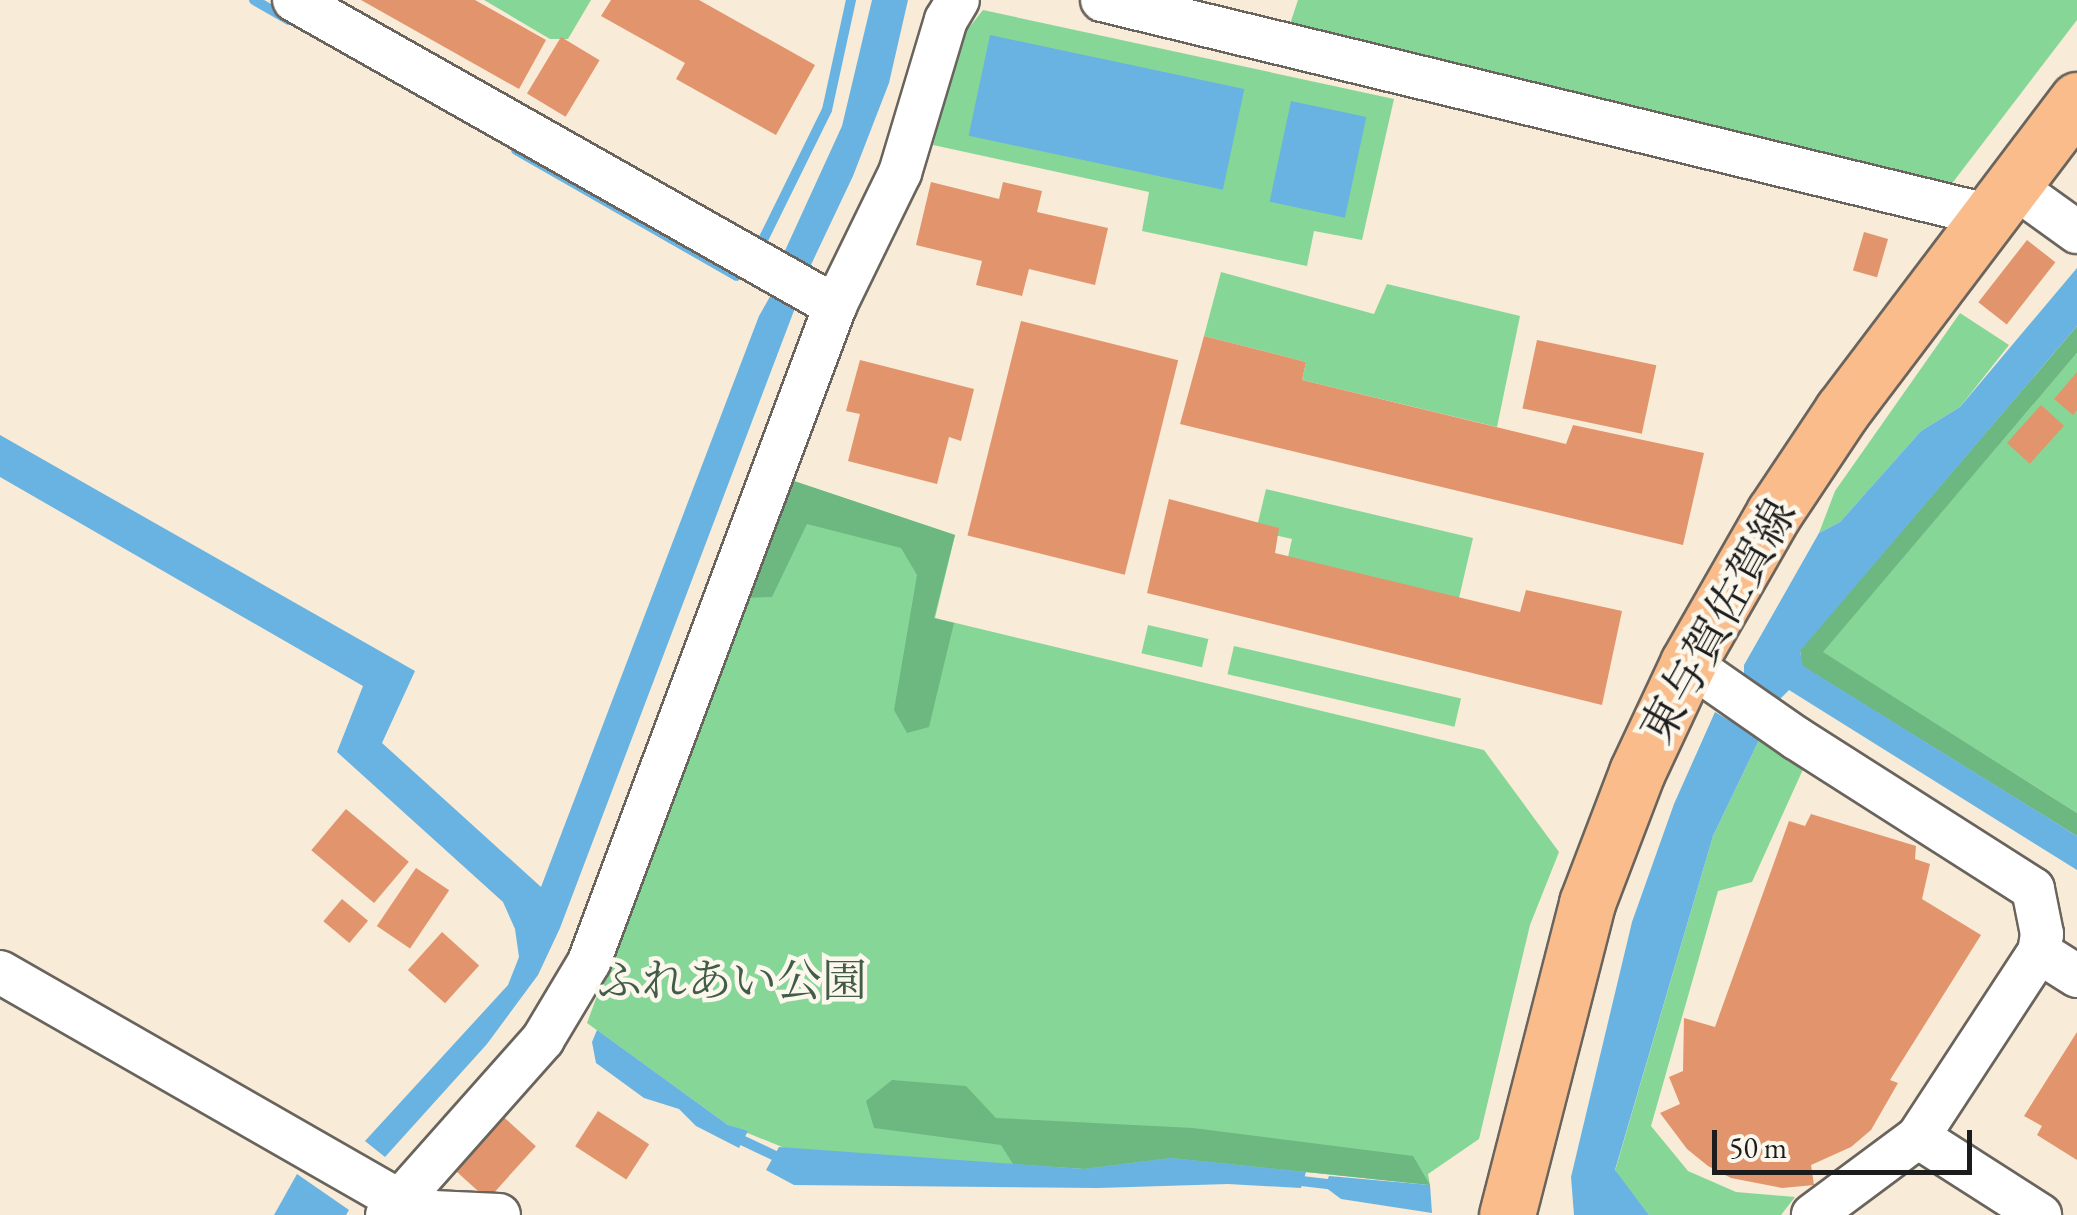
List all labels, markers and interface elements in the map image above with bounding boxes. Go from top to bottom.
street label: 東与賀佐賀線 [1629,490,1807,752]
park label: ふれあい公園 [597,954,867,1008]
scale bar [1717,1110,1977,1172]
text: 50 m [1729,1128,1787,1167]

